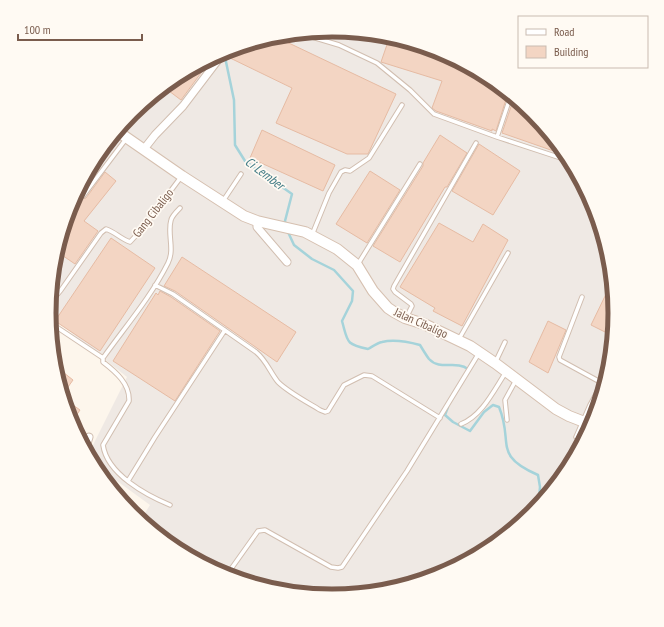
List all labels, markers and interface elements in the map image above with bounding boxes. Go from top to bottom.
scale bar [18,16,142,42]
legend [518,16,648,68]
text: 100 m [24,22,51,37]
text: Road [554,24,574,39]
text: Building [554,44,589,59]
water label: Ci Lember [242,153,290,195]
street label: Gang Cibaligo [129,185,176,240]
street label: Jalan Cibaligo [391,304,450,341]

